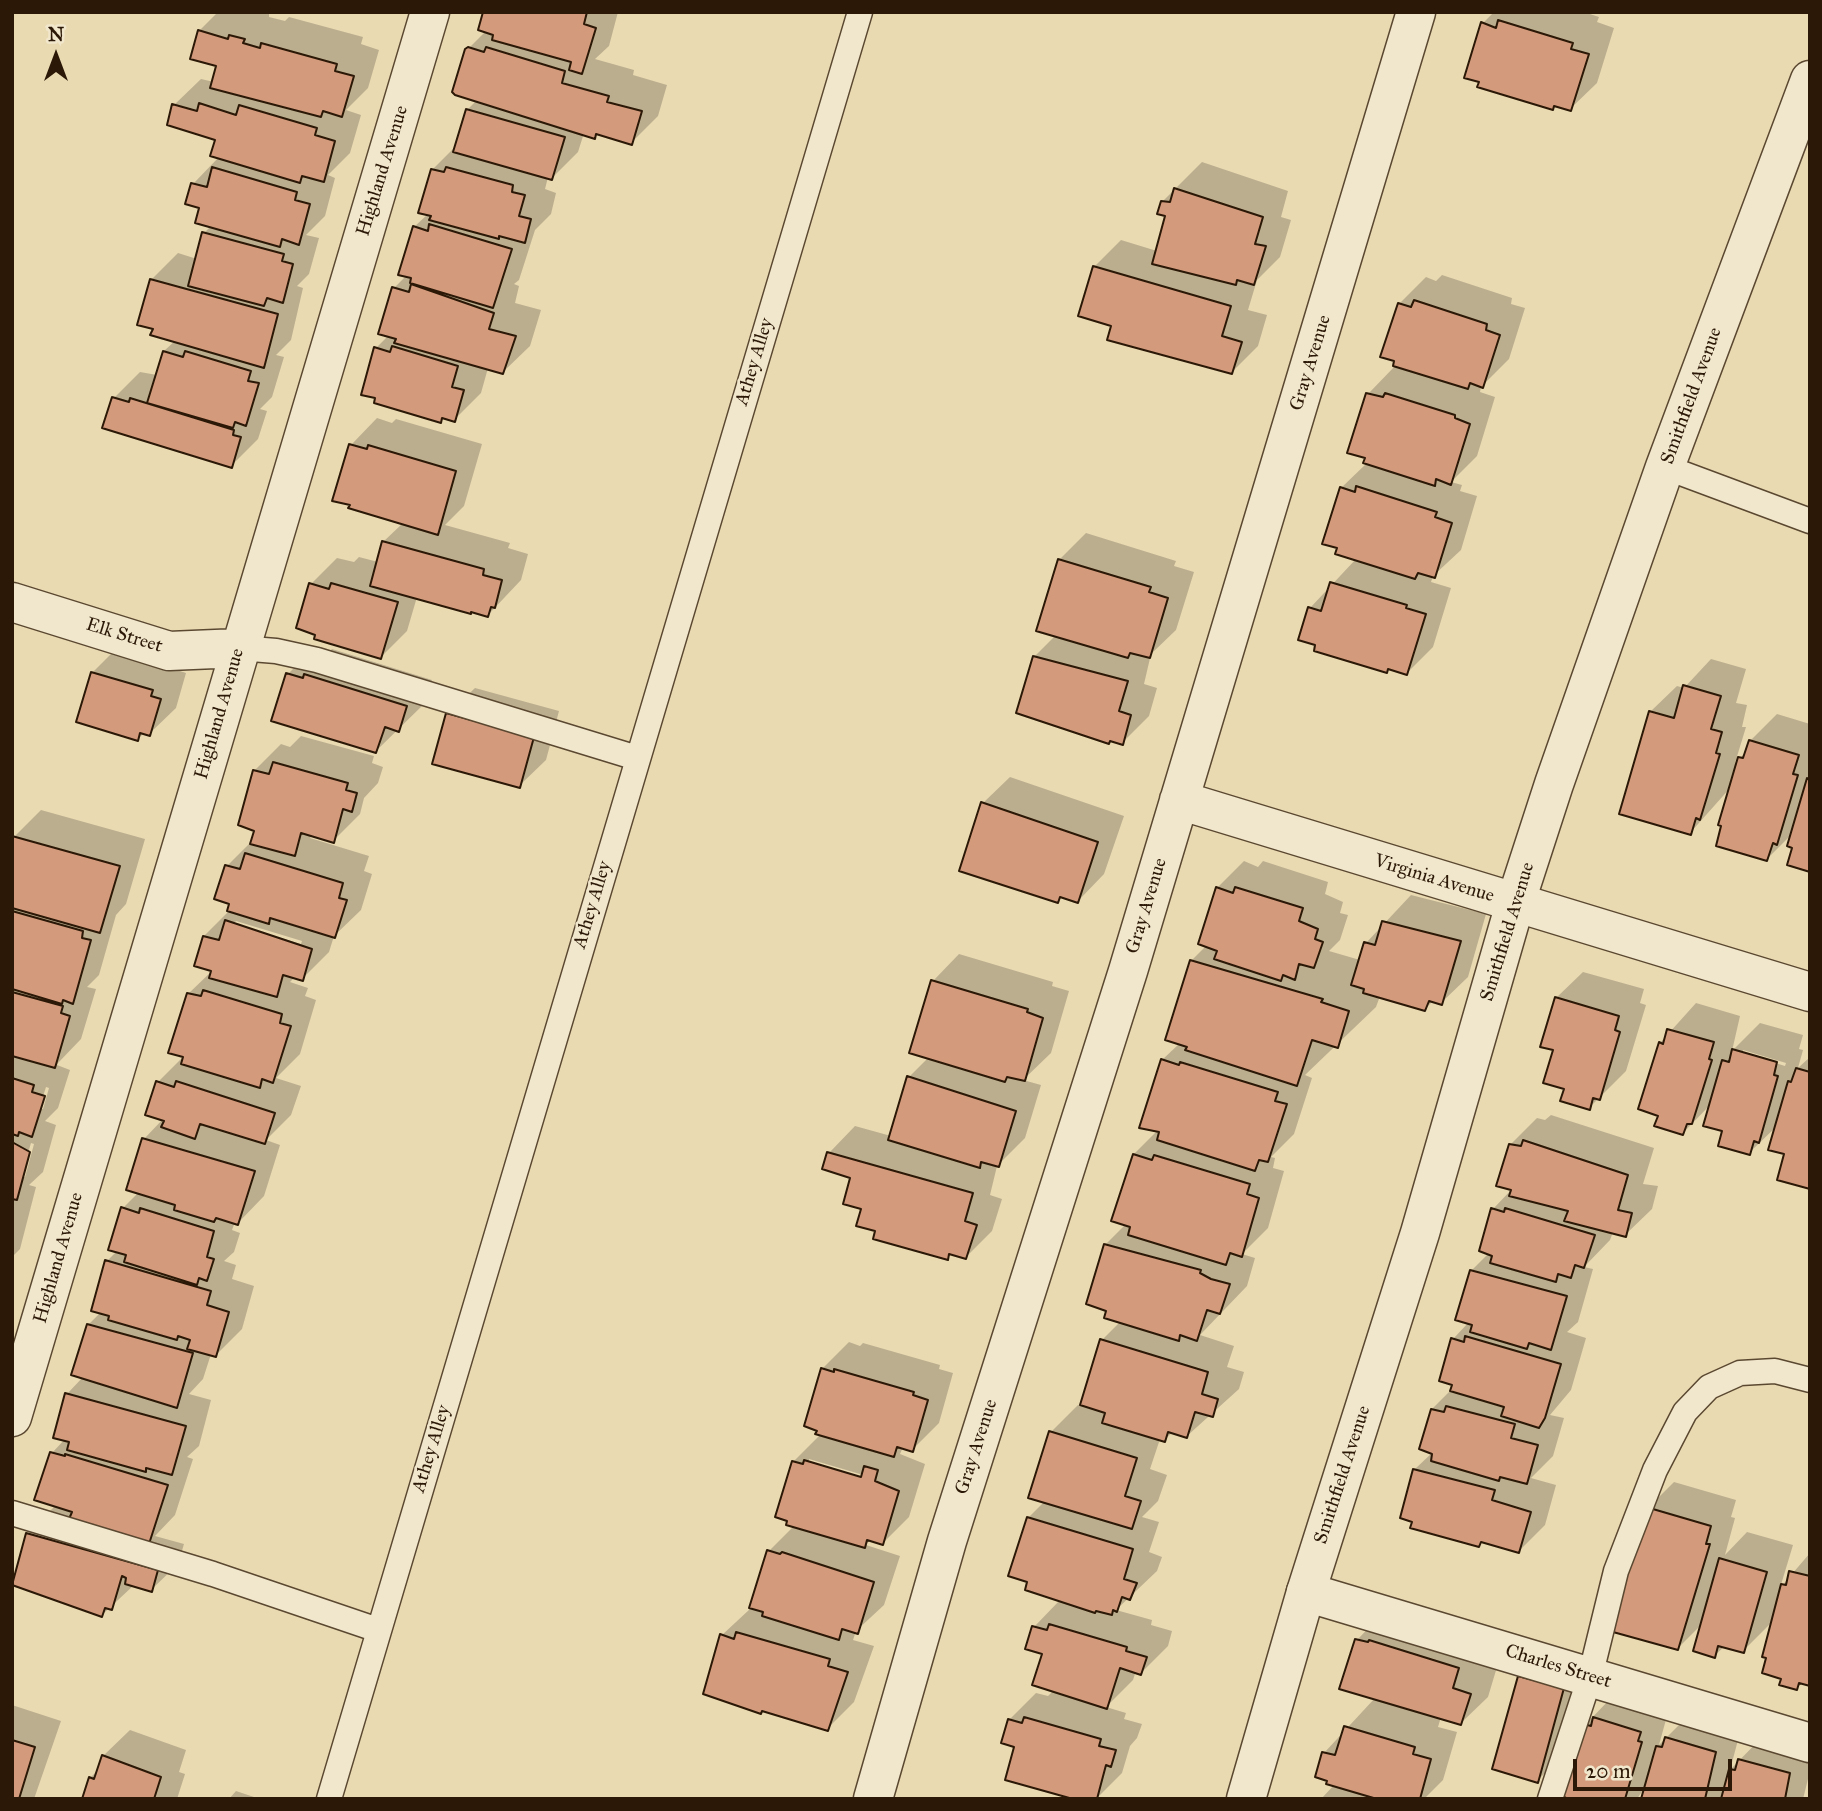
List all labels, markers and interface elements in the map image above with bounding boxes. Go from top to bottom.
north arrow [21,21,91,91]
text: N [48,23,64,46]
street label: Highland Avenue [352,103,414,239]
street label: Gray Avenue [1286,312,1336,414]
street label: Athey Alley [731,315,779,409]
street label: Smithfield Avenue [1657,324,1727,468]
street label: Elk Street [83,614,165,658]
street label: Highland Avenue [190,646,250,782]
street label: Virginia Avenue [1371,850,1497,908]
street label: Gray Avenue [1122,855,1172,957]
street label: Athey Alley [569,858,617,952]
street label: Smithfield Avenue [1476,860,1540,1004]
street label: Highland Avenue [29,1190,89,1326]
street label: Gray Avenue [951,1396,1003,1498]
street label: Athey Alley [408,1402,456,1496]
street label: Smithfield Avenue [1310,1403,1376,1547]
street label: Charles Street [1502,1640,1614,1694]
scale bar [1577,1744,1736,1788]
text: 20 m [1586,1758,1631,1784]

